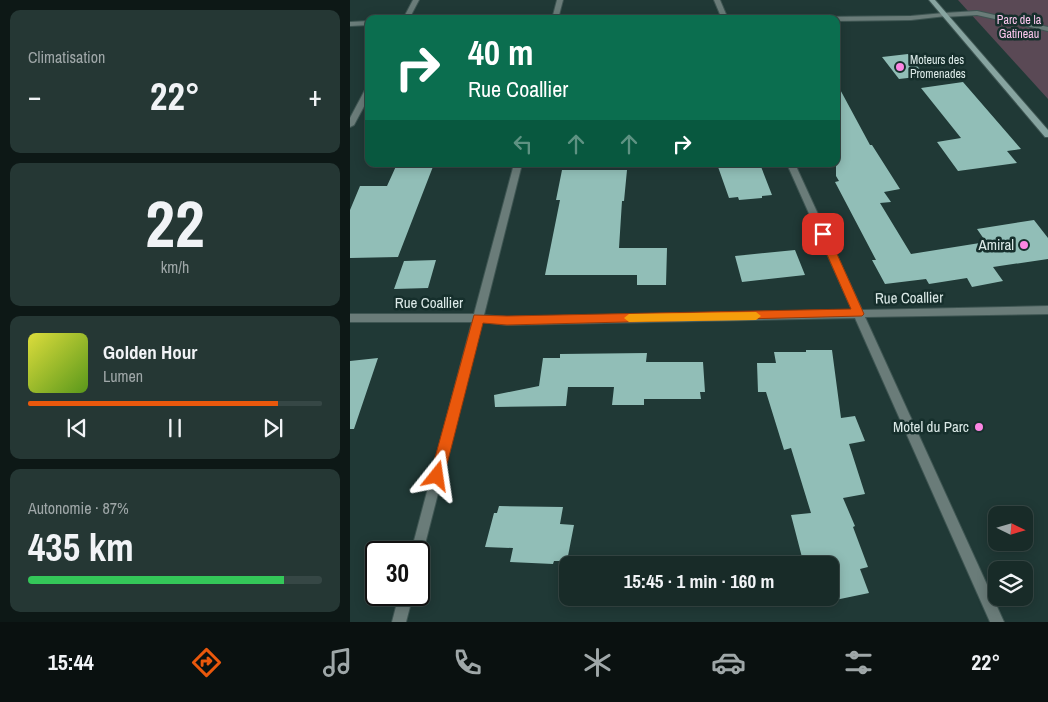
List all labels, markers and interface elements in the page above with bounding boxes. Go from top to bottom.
park label: Parc de la Gatineau [997,12,1042,42]
text: 40 m [468,29,533,76]
icon: right [385,35,450,100]
text: Climatisation [28,46,105,68]
place label: Moteurs des Promenades [910,52,966,82]
marker: Moteurs des Promenades [894,61,906,73]
text: 22° [150,71,200,122]
text: Rue Coallier [468,74,568,104]
text: − [28,77,41,115]
text: + [309,77,322,115]
icon: left [509,130,537,158]
icon: ahead [562,130,590,158]
icon: ahead [615,130,643,158]
icon: right [668,130,696,158]
text: 22 [145,180,205,267]
pin [802,213,844,255]
icon: arrive [809,220,837,248]
place label: Amiral [977,234,1014,255]
marker: Amiral [1018,239,1030,251]
text: km/h [161,256,189,278]
street label: Rue Coallier [875,286,943,309]
street label: Rue Coallier [395,292,463,313]
text: Golden Hour [103,339,197,365]
text: Lumen [103,365,143,387]
icon: previous [63,414,91,442]
icon: pause [161,414,189,442]
icon: next [259,414,287,442]
place label: Motel du Parc [893,416,969,437]
marker: Motel du Parc [973,421,985,433]
position arrow [410,449,462,501]
text: Autonomie · 87% [28,497,129,519]
north arrow [988,506,1032,551]
map controls [988,506,1033,606]
text: 435 km [28,522,134,573]
speed limit sign: 30 [365,541,430,606]
button: layers [988,561,1033,606]
text: 15:45 · 1 min · 160 m [624,568,774,594]
icon: directions [189,645,224,680]
icon: music [320,645,355,680]
icon: phone [450,645,485,680]
icon: climate [580,645,615,680]
icon: car [711,645,746,680]
icon: filters [841,645,876,680]
text: 15:44 [48,647,94,677]
text: 22° [971,647,1000,677]

